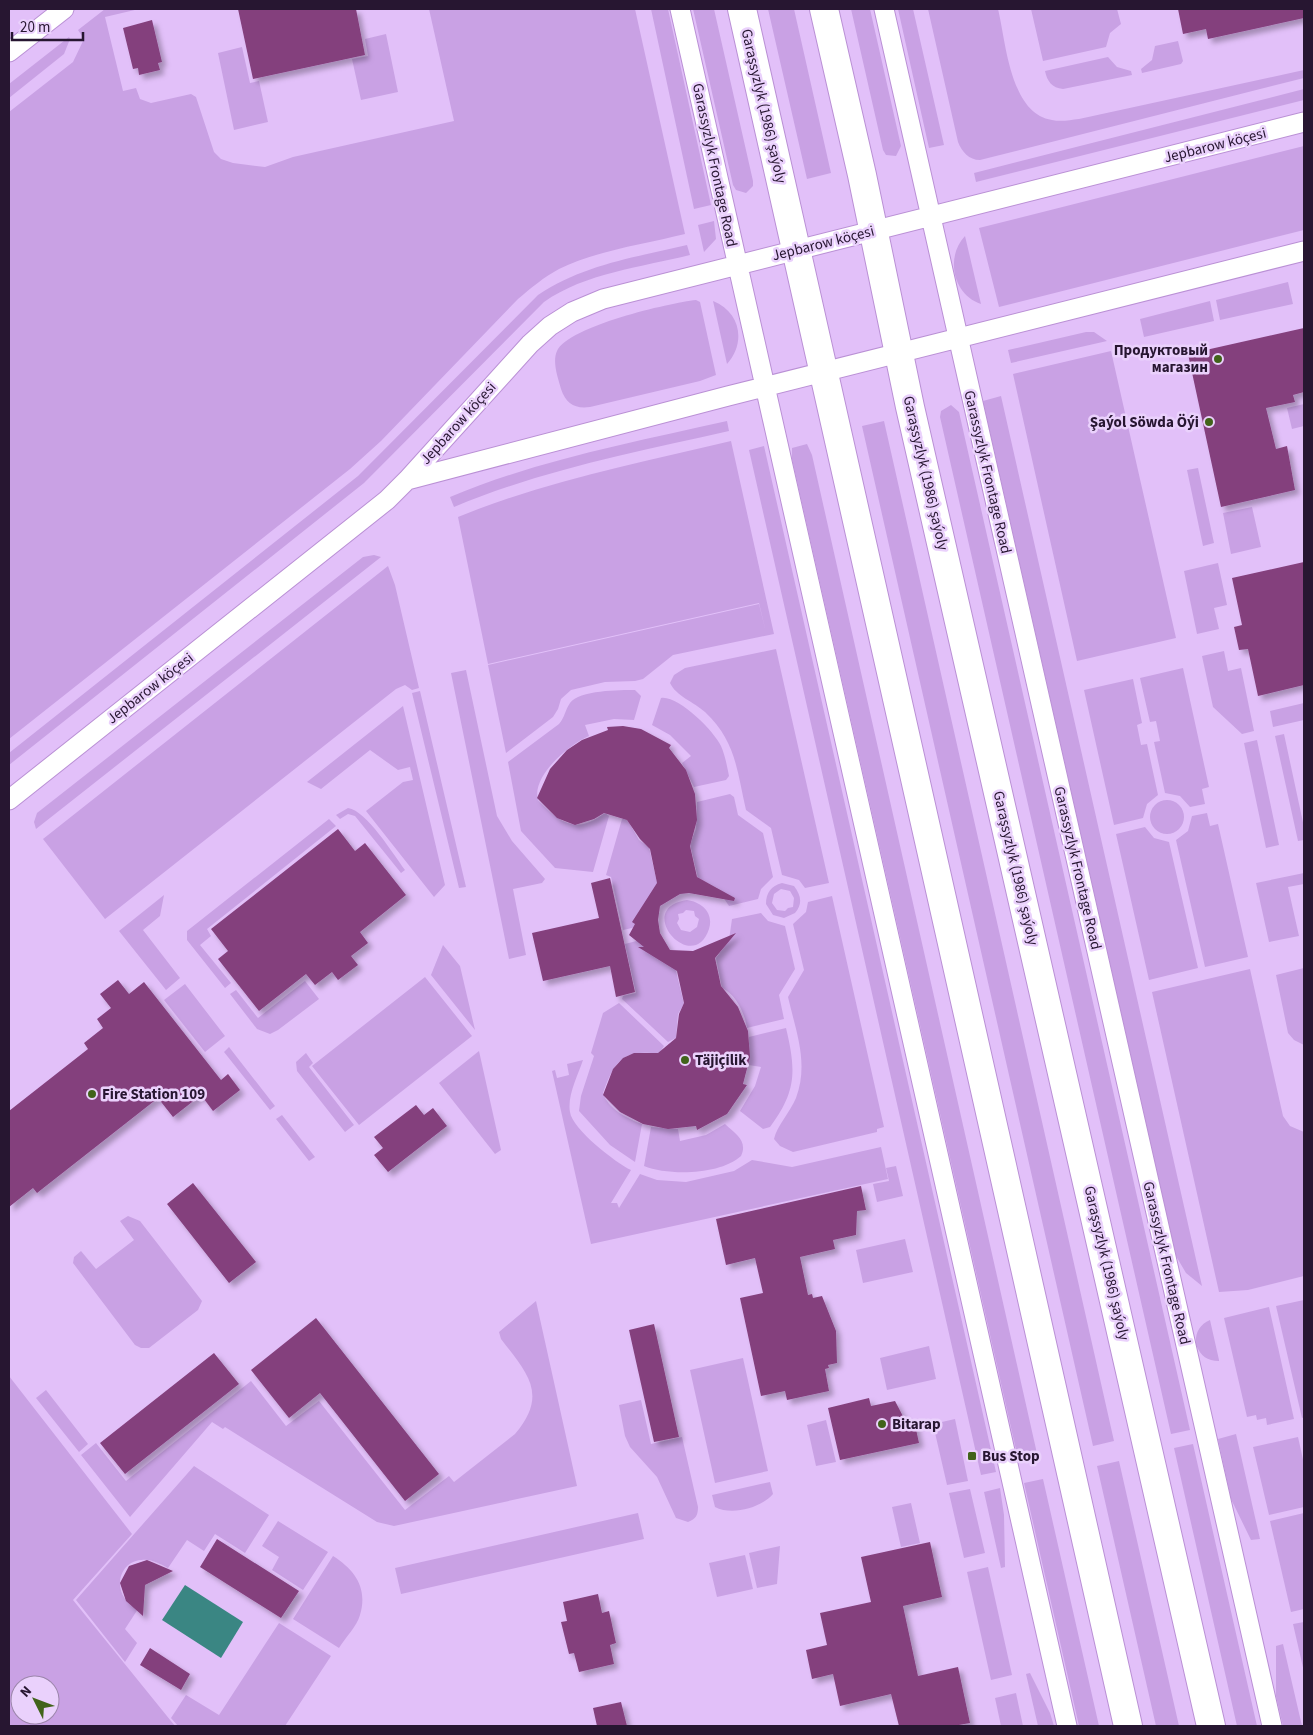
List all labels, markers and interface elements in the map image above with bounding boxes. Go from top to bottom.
scale bar [12,10,84,42]
text: 20 m [20,17,50,38]
street label: Garaşsyzlyk (1986) şaýoly [736,27,791,185]
street label: Garassyzlyk Frontage Road [687,81,742,249]
street label: Jepbarow köçesi [1162,123,1268,168]
street label: Jepbarow köçesi [770,221,876,266]
place label: Продуктовый магазин [1114,340,1208,378]
marker: Продуктовый магазин [1212,353,1224,365]
street label: Jepbarow köçesi [416,377,501,469]
street label: Garassyzlyk Frontage Road [959,388,1017,556]
street label: Garaşsyzlyk (1986) şaýoly [898,394,953,552]
place label: Şaýol Söwda Öýi [1090,412,1199,433]
marker: Şaýol Söwda Öýi [1203,416,1215,428]
street label: Jepbarow köçesi [103,648,198,729]
street label: Garassyzlyk Frontage Road [1049,784,1107,952]
street label: Garaşsyzlyk (1986) şaýoly [988,789,1043,947]
place label: Täjiçilik [695,1050,747,1071]
marker: Täjiçilik [679,1054,691,1066]
place label: Fire Station 109 [102,1084,205,1105]
marker: Fire Station 109 [86,1088,98,1100]
street label: Garassyzlyk Frontage Road [1138,1179,1196,1347]
street label: Garaşsyzlyk (1986) şaýoly [1079,1184,1134,1342]
place label: Bitarap [892,1414,941,1435]
marker: Bitarap [876,1418,888,1430]
place label: Bus Stop [982,1446,1040,1467]
marker: Bus Stop [966,1450,978,1462]
north arrow [10,1675,60,1725]
text: N [16,1682,37,1702]

